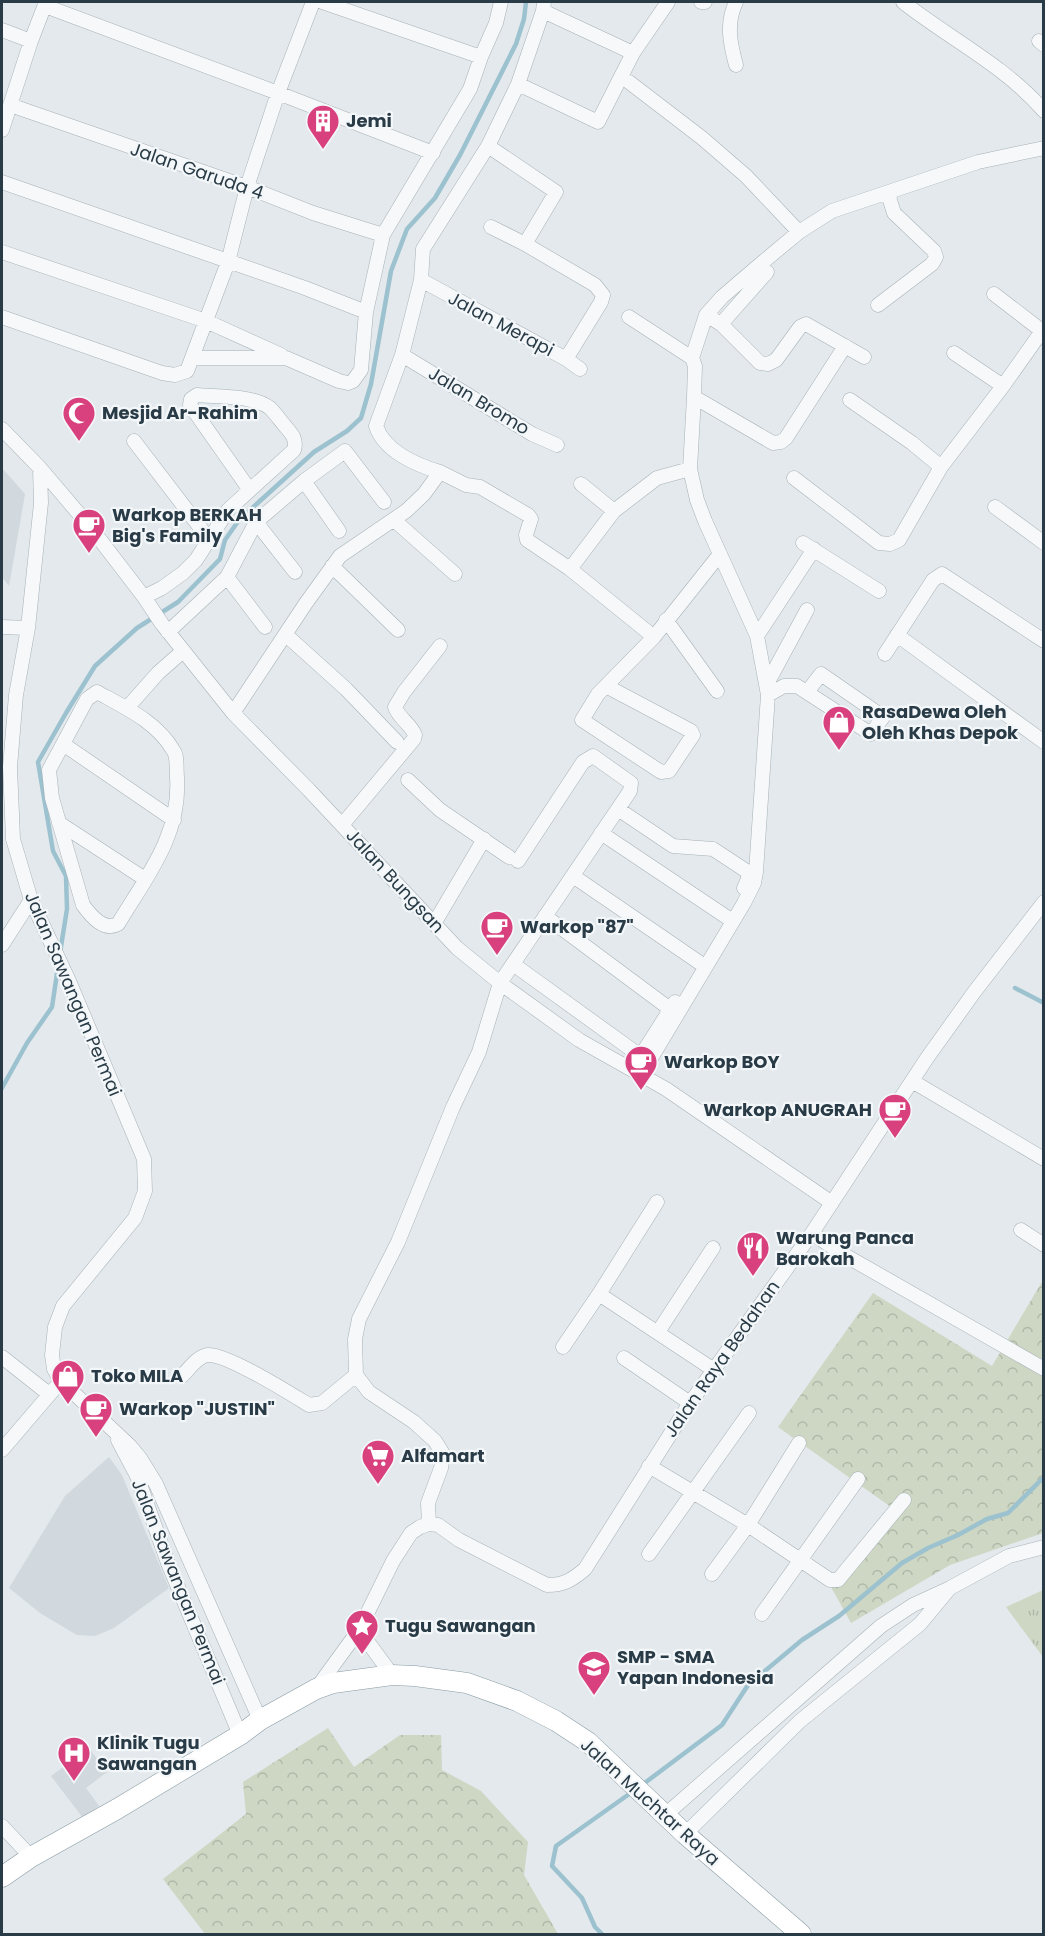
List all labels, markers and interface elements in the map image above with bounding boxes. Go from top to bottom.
building icon: Jemi [305,103,341,150]
place label: Jemi [346,108,392,133]
street label: Jalan Garuda 4 [127,136,267,205]
street label: Jalan Merapi [444,285,559,362]
street label: Jalan Bromo [424,361,535,441]
mosque icon: Mesjid Ar-Rahim [61,395,97,442]
place label: Mesjid Ar-Rahim [102,400,258,425]
place label: Warkop BERKAH Big's Family [112,502,262,548]
cafe icon: Warkop BERKAH Big's Family [71,507,107,554]
place label: RasaDewa Oleh Oleh Khas Depok [862,699,1019,745]
shop icon: RasaDewa Oleh Oleh Khas Depok [821,704,857,751]
street label: Jalan Bungsan [341,823,450,938]
street label: Jalan Sawangan Permai [19,888,128,1100]
cafe icon: Warkop "87" [479,909,515,956]
place label: Warkop "87" [520,914,634,939]
cafe icon: Warkop BOY [623,1044,659,1091]
place label: Warkop BOY [664,1049,780,1074]
cafe icon: Warkop ANUGRAH [877,1092,913,1139]
place label: Warkop ANUGRAH [703,1097,872,1122]
place label: Warung Panca Barokah [776,1225,914,1271]
restaurant icon: Warung Panca Barokah [735,1230,771,1277]
street label: Jalan Raya Bedahan [658,1275,785,1442]
shop icon: Toko MILA [50,1358,86,1405]
place label: Toko MILA [91,1363,183,1388]
cafe icon: Warkop "JUSTIN" [78,1391,114,1438]
place label: Warkop "JUSTIN" [119,1396,275,1421]
supermarket icon: Alfamart [360,1438,396,1485]
place label: Alfamart [401,1443,485,1468]
street label: Jalan Sawangan Permai [126,1475,231,1688]
place icon: Tugu Sawangan [344,1608,380,1655]
place label: Tugu Sawangan [385,1613,536,1638]
place label: SMP - SMA Yapan Indonesia [617,1644,774,1690]
school or university icon: SMP - SMA Yapan Indonesia [576,1649,612,1696]
place label: Klinik Tugu Sawangan [97,1730,200,1776]
street label: Jalan Muchtar Raya [575,1732,725,1871]
hospital icon: Klinik Tugu Sawangan [56,1735,92,1782]

